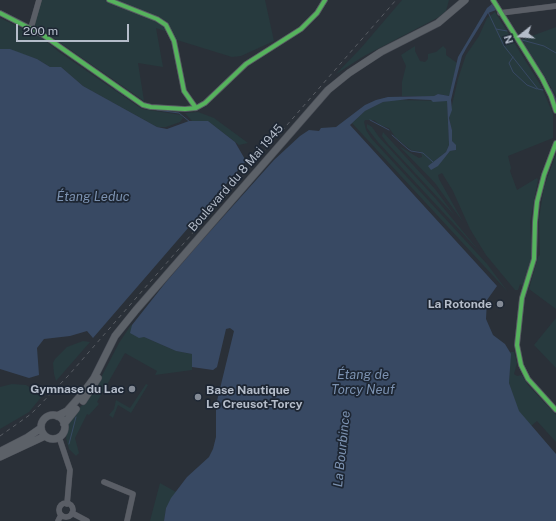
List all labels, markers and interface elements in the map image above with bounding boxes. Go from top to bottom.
scale bar [18,16,131,42]
north arrow [500,16,540,56]
text: 200 m [23,24,58,38]
text: N [502,34,516,45]
street label: Boulevard du 8 Mai 1945 [185,121,287,235]
water label: Étang Leduc [56,189,130,205]
place label: La Rotonde [428,297,492,311]
marker: La Rotonde [495,299,505,309]
water label: Étang de Torcy Neuf [331,367,395,398]
place label: Gymnase du Lac [30,382,124,396]
place label: Base Nautique Le Creusot-Torcy [206,383,303,411]
marker: Gymnase du Lac [127,384,137,394]
marker: Base Nautique Le Creusot-Torcy [193,392,203,402]
water label: La Bourbince [330,410,354,488]

